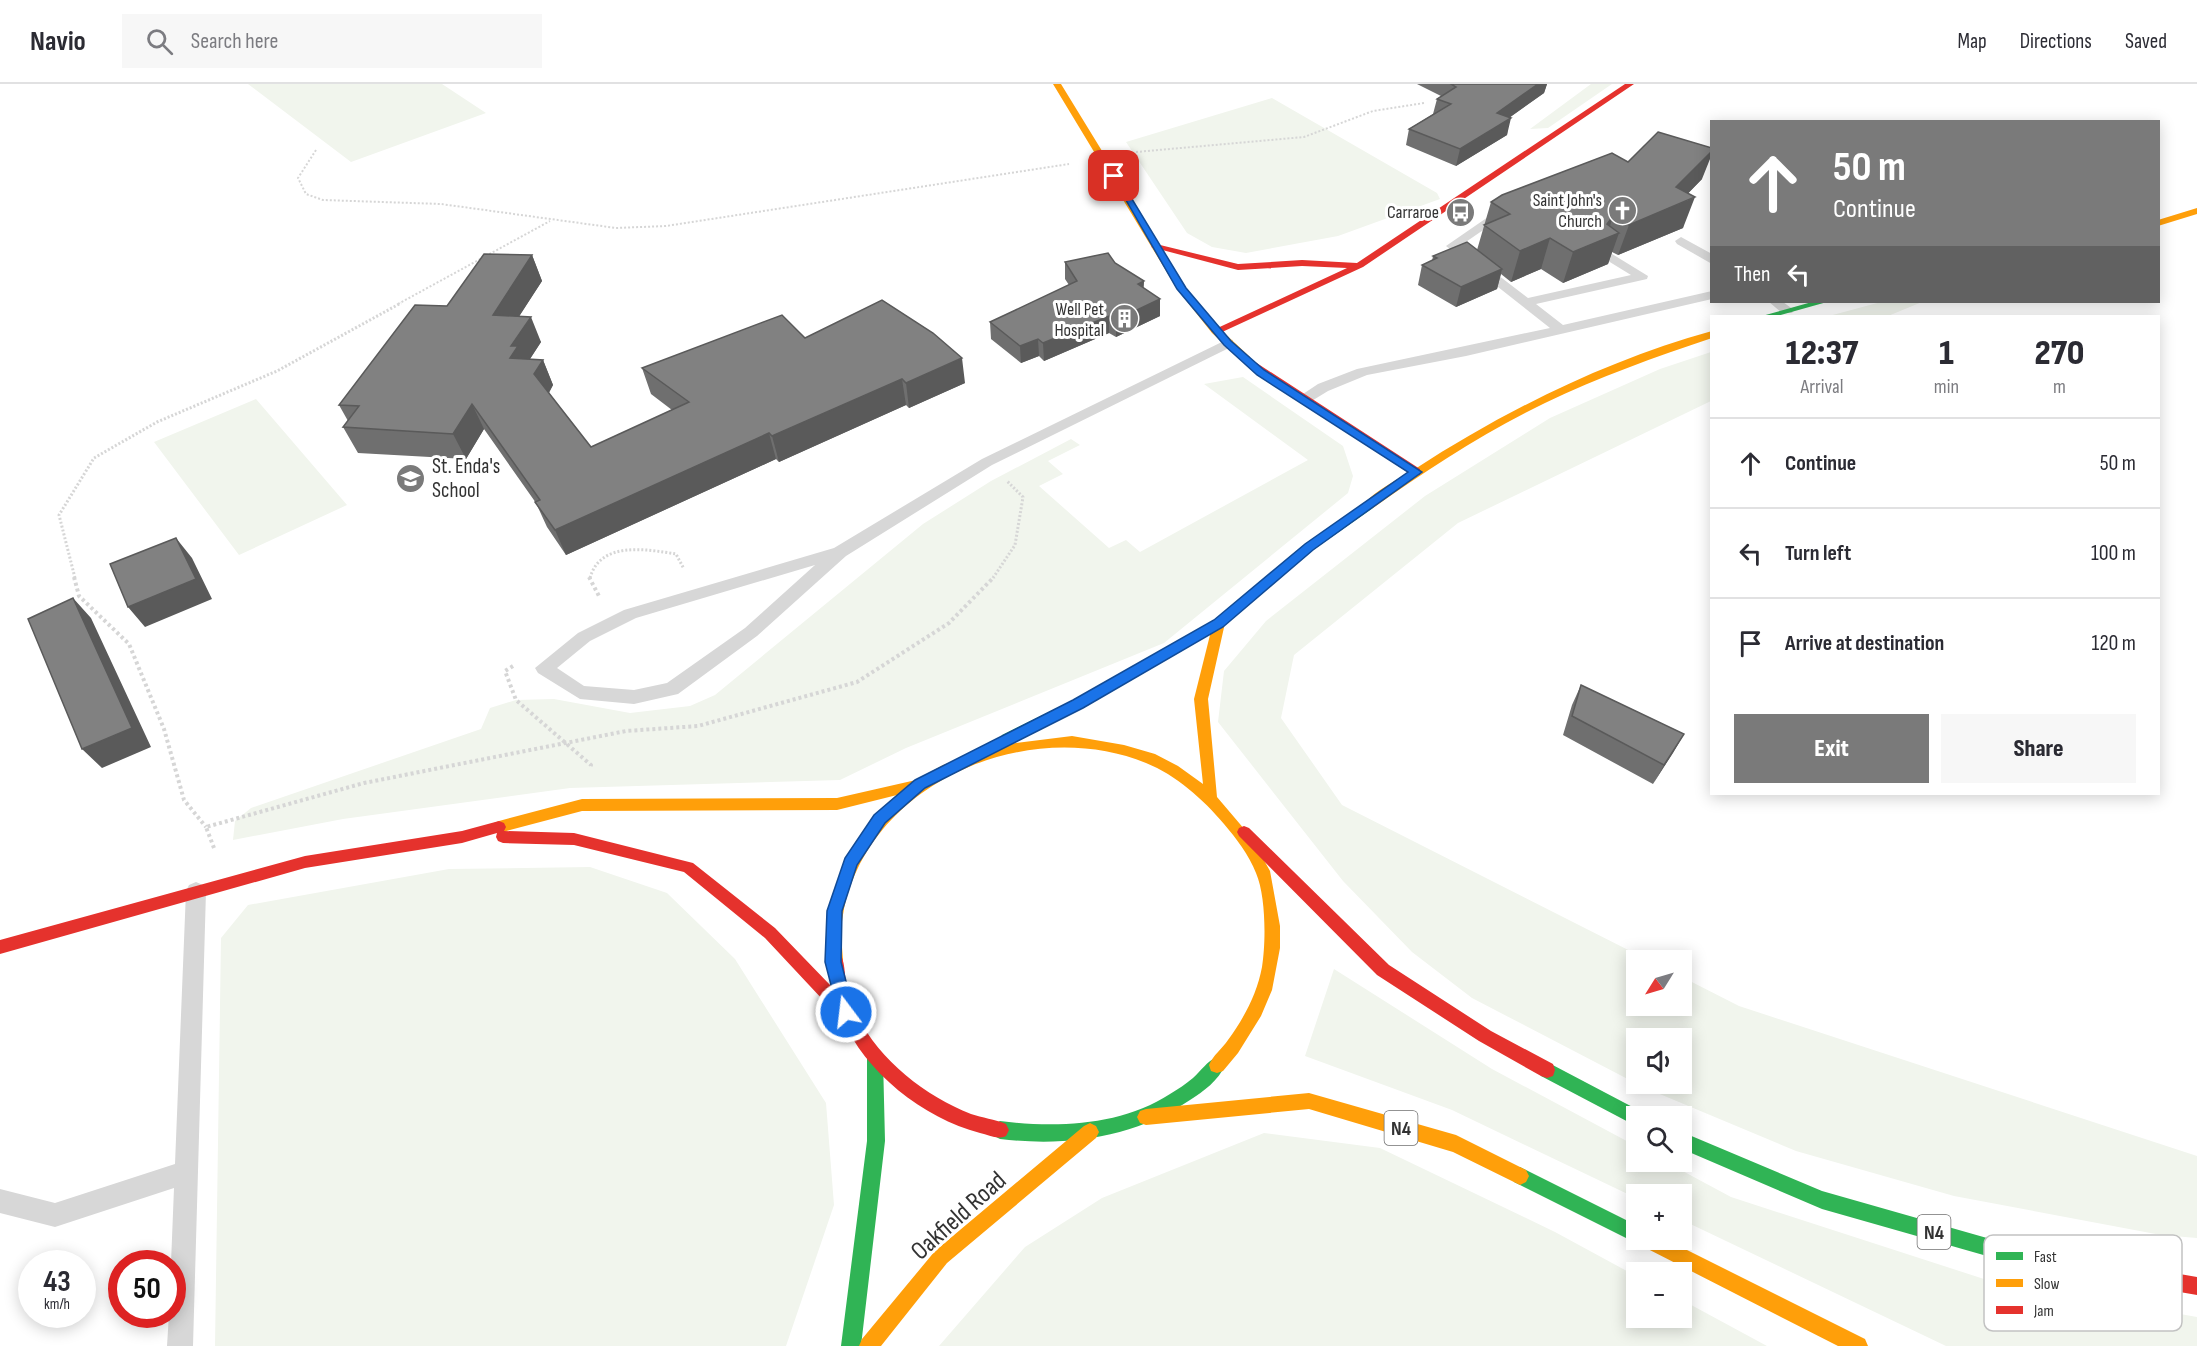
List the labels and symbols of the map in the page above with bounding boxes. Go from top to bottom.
pin [1088,150,1139,201]
place label: Saint John's Church [1533,190,1602,232]
church icon: Saint John's Church [1607,194,1639,226]
bus stop icon: Carraroe [1444,196,1476,228]
place label: Carraroe [1387,202,1439,223]
place label: Well Pet Hospital [1054,299,1104,341]
building icon: Well Pet Hospital [1109,303,1141,335]
place label: St. Enda's School [432,454,500,503]
school or university icon: St. Enda's School [395,462,427,494]
north arrow [1626,950,1692,1016]
position arrow [814,980,878,1044]
road number: N4 [1384,1111,1418,1145]
street label: Oakfield Road [905,1165,1013,1267]
road number: N4 [1918,1215,1950,1249]
legend [1984,1235,2182,1331]
text: Fast [2034,1248,2057,1267]
speed limit sign: 50 [108,1250,186,1328]
text: Slow [2034,1275,2059,1294]
text: Jam [2033,1302,2054,1321]

